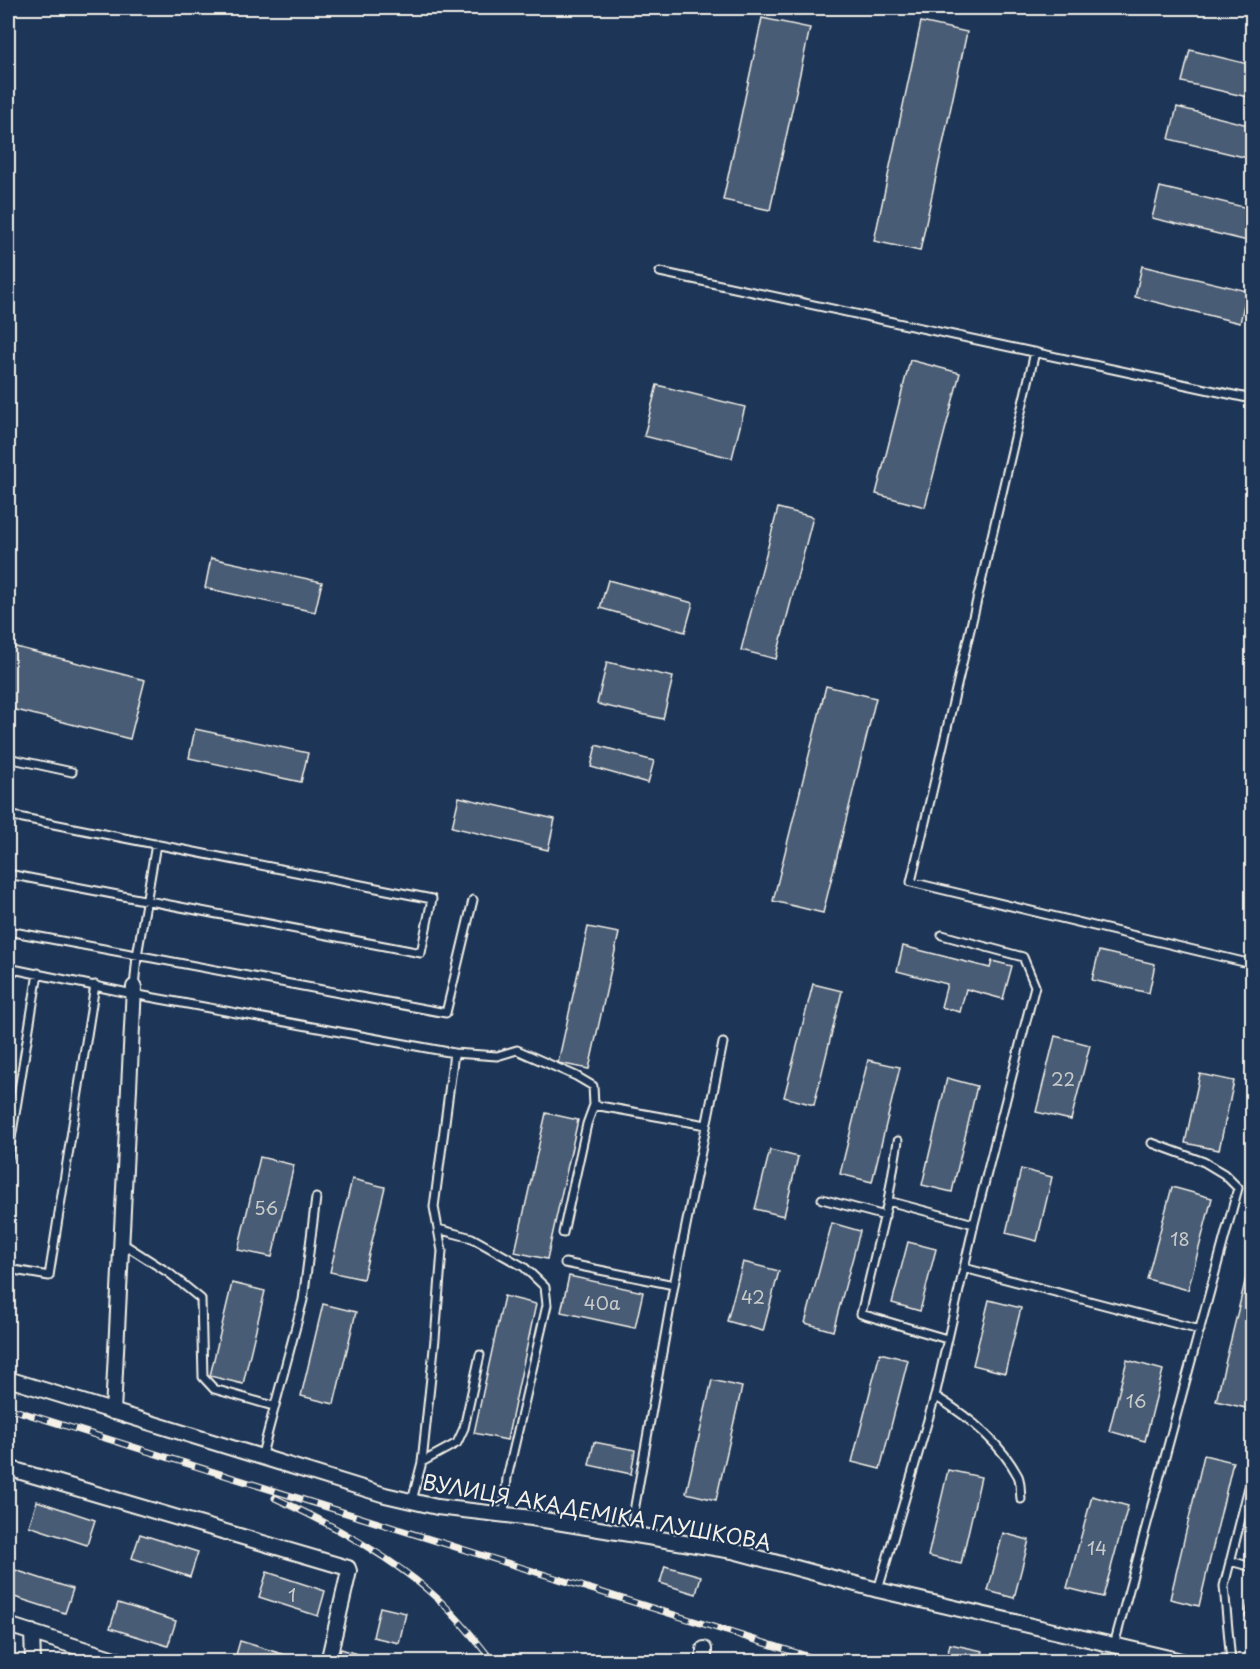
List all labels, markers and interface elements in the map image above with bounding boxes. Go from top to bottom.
house number: 22 [1051,1065,1075,1092]
house number: 56 [254,1194,278,1221]
house number: 18 [1170,1225,1190,1252]
house number: 42 [741,1283,765,1310]
house number: 40а [584,1289,621,1316]
house number: 16 [1126,1387,1146,1414]
street label: ВУЛИЦЯ АКАДЕМІКА ГЛУШКОВА [420,1465,774,1557]
house number: 14 [1087,1534,1107,1561]
house number: 1 [288,1581,296,1608]

